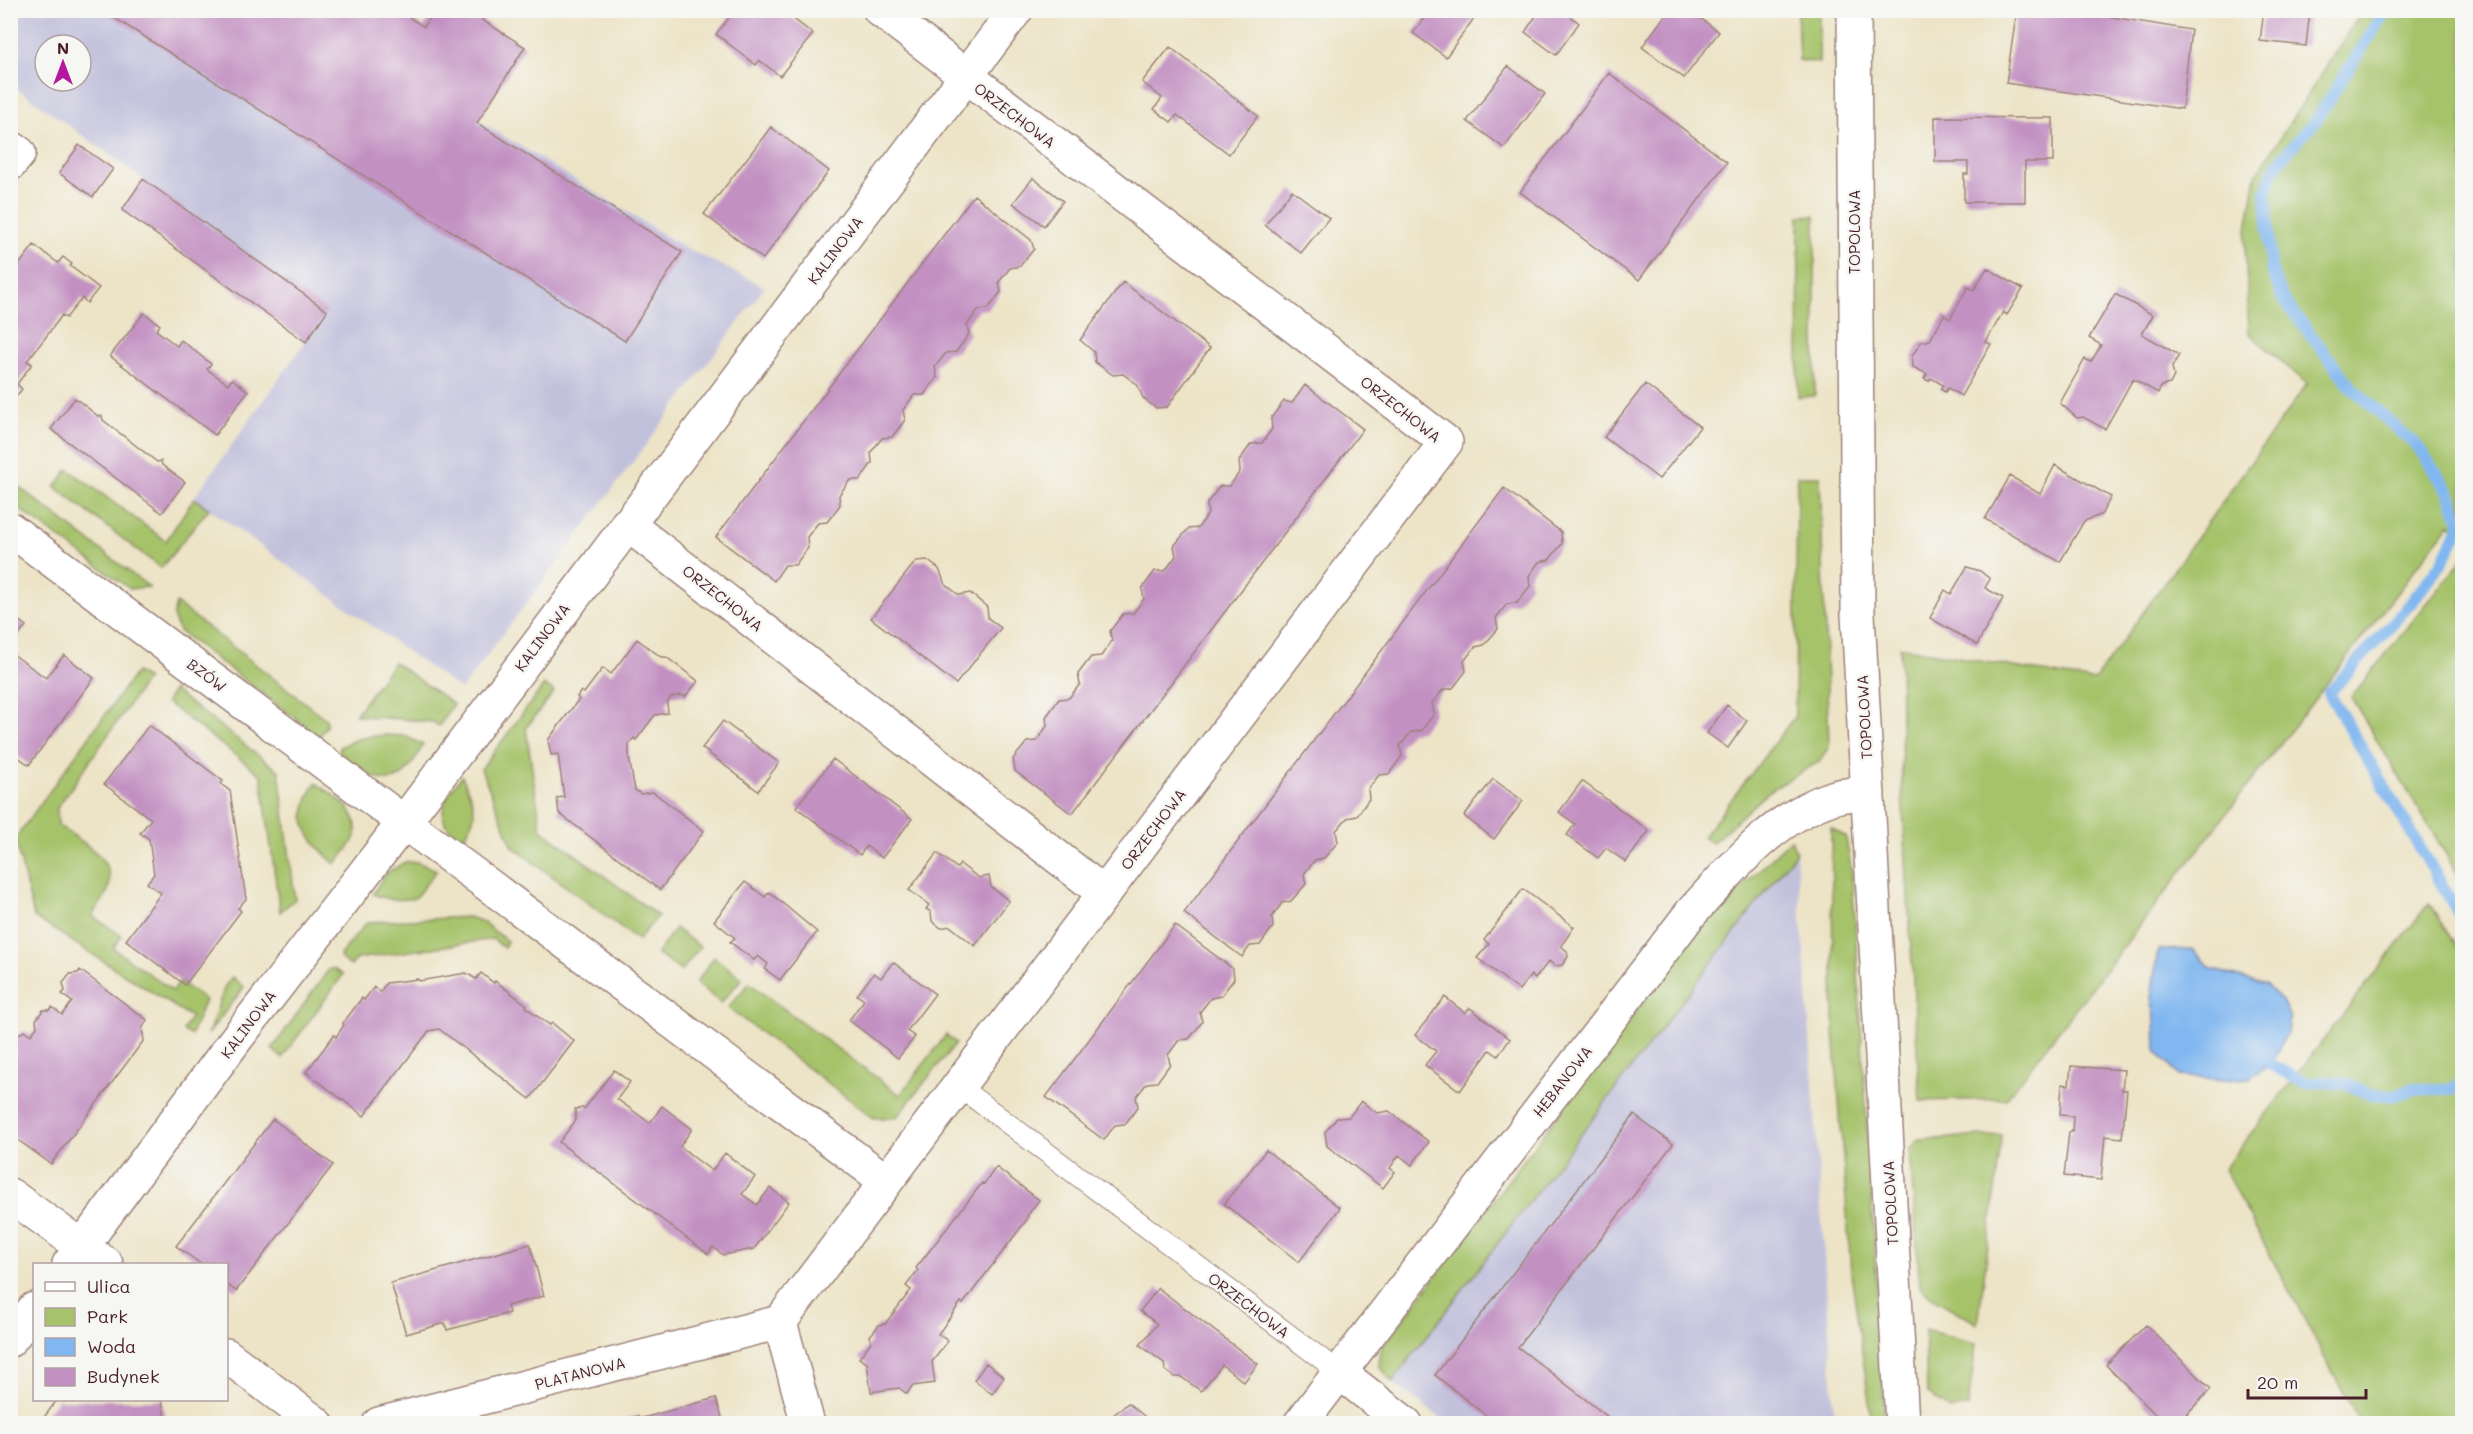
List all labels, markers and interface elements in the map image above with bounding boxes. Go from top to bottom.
north arrow [33,33,93,93]
text: N [57,37,69,58]
street label: ORZECHOWA [970,78,1060,152]
street label: TOPOLOWA [1844,190,1864,274]
street label: KALINOWA [803,212,867,288]
street label: ORZECHOWA [1357,371,1445,447]
street label: ORZECHOWA [679,560,767,636]
street label: KALINOWA [510,599,574,675]
street label: BZÓW [183,654,231,696]
street label: TOPOLOWA [1852,674,1876,760]
street label: ORZECHOWA [1116,784,1190,874]
street label: KALINOWA [216,986,280,1062]
street label: HEBANOWA [1528,1041,1596,1121]
street label: TOPOLOWA [1878,1160,1902,1246]
legend [33,1263,228,1401]
street label: ORZECHOWA [1204,1268,1294,1342]
text: Ulica [87,1274,131,1298]
text: Park [87,1304,128,1328]
text: Woda [87,1334,136,1358]
street label: PLATANOWA [533,1352,627,1394]
scale bar [2248,1362,2366,1400]
text: Budynek [87,1364,160,1388]
text: 20 m [2257,1370,2298,1394]

